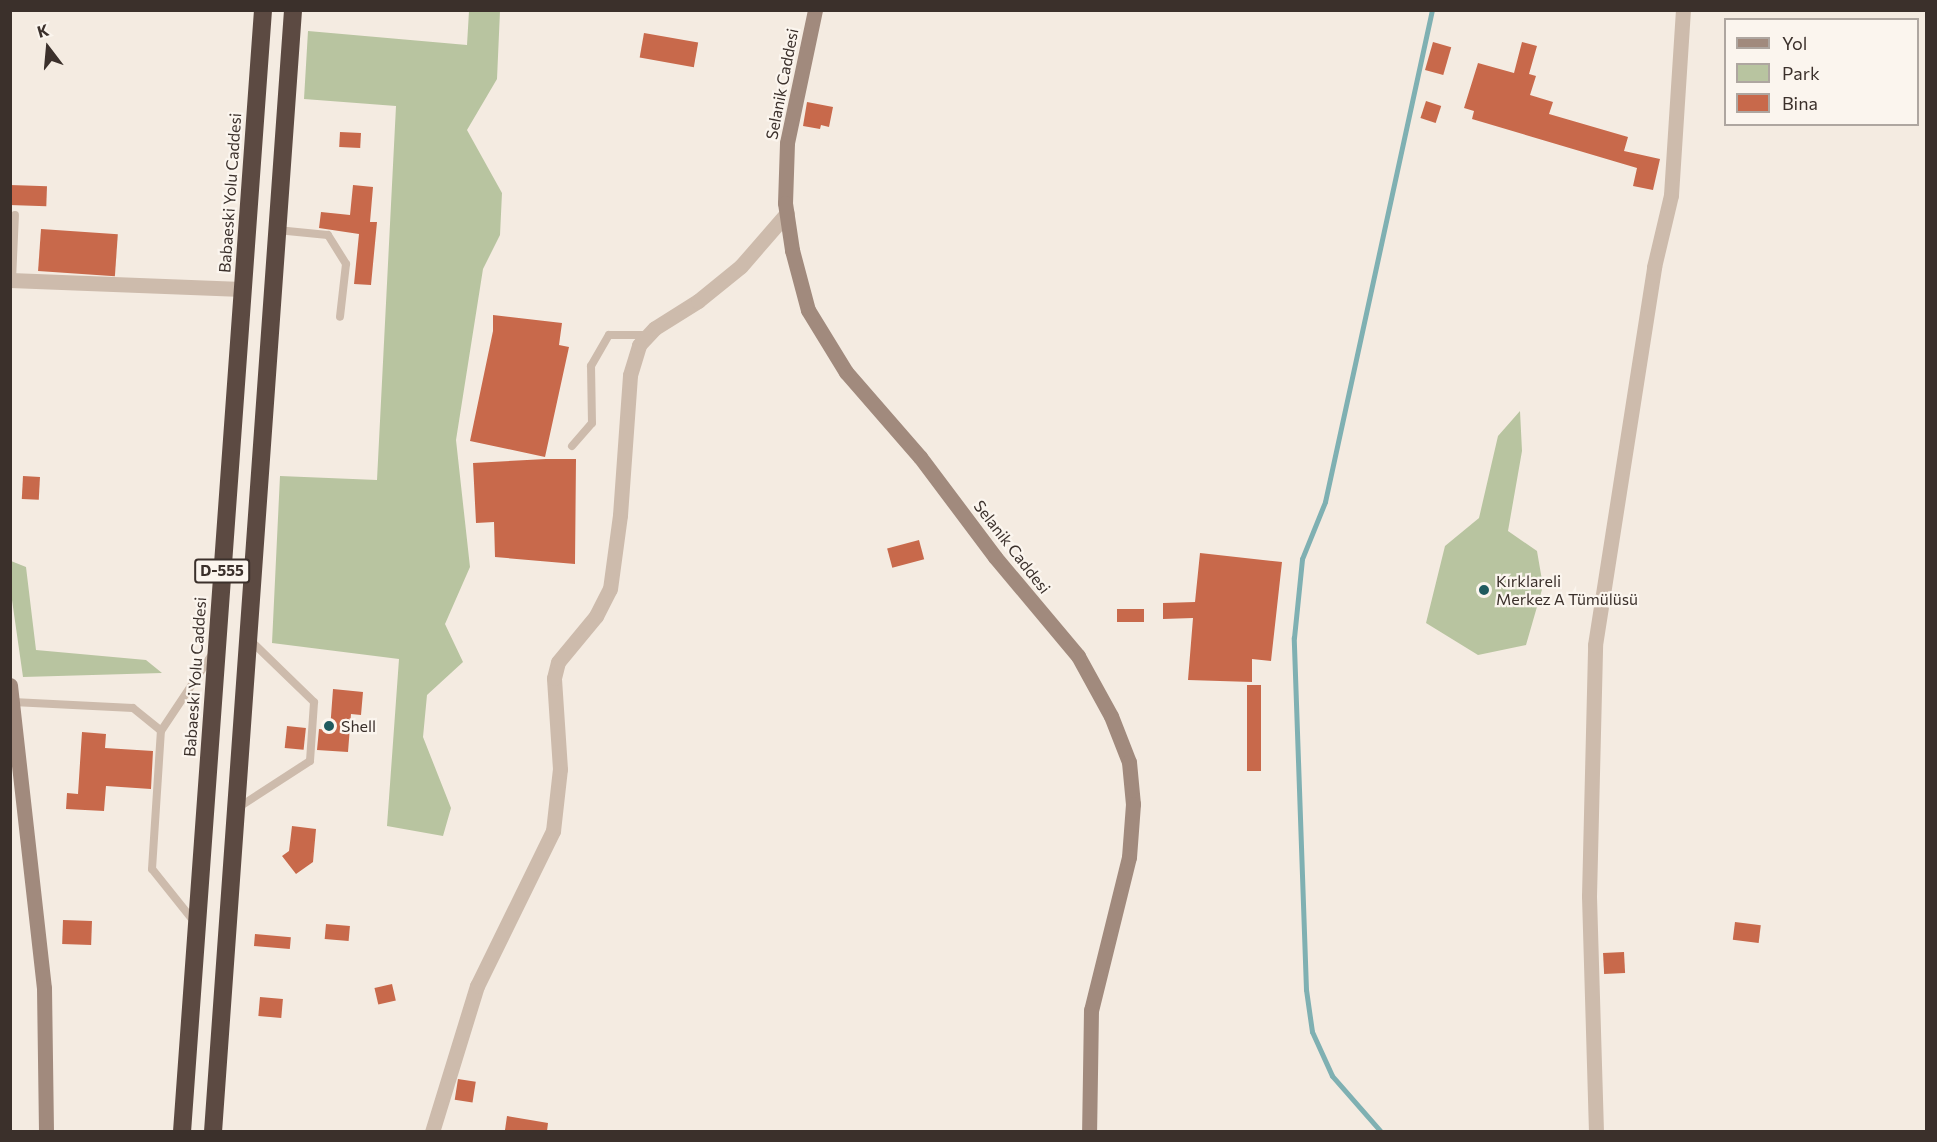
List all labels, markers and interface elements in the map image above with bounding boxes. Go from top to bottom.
north arrow [18,18,78,78]
legend [1724,18,1919,126]
text: K [35,20,51,41]
street label: Selanik Caddesi [762,27,802,141]
text: Yol [1782,32,1807,54]
text: Park [1782,62,1820,84]
text: Bina [1782,92,1818,114]
street label: Babaeski Yolu Caddesi [215,112,245,274]
street label: Selanik Caddesi [970,497,1054,597]
road number: D-555 [194,559,250,583]
place label: Kırklareli Merkez A Tümülüsü [1496,571,1638,609]
marker: Kırklareli Merkez A Tümülüsü [1477,583,1491,597]
street label: Babaeski Yolu Caddesi [180,596,210,758]
place label: Shell [341,716,376,736]
marker: Shell [322,719,336,733]

